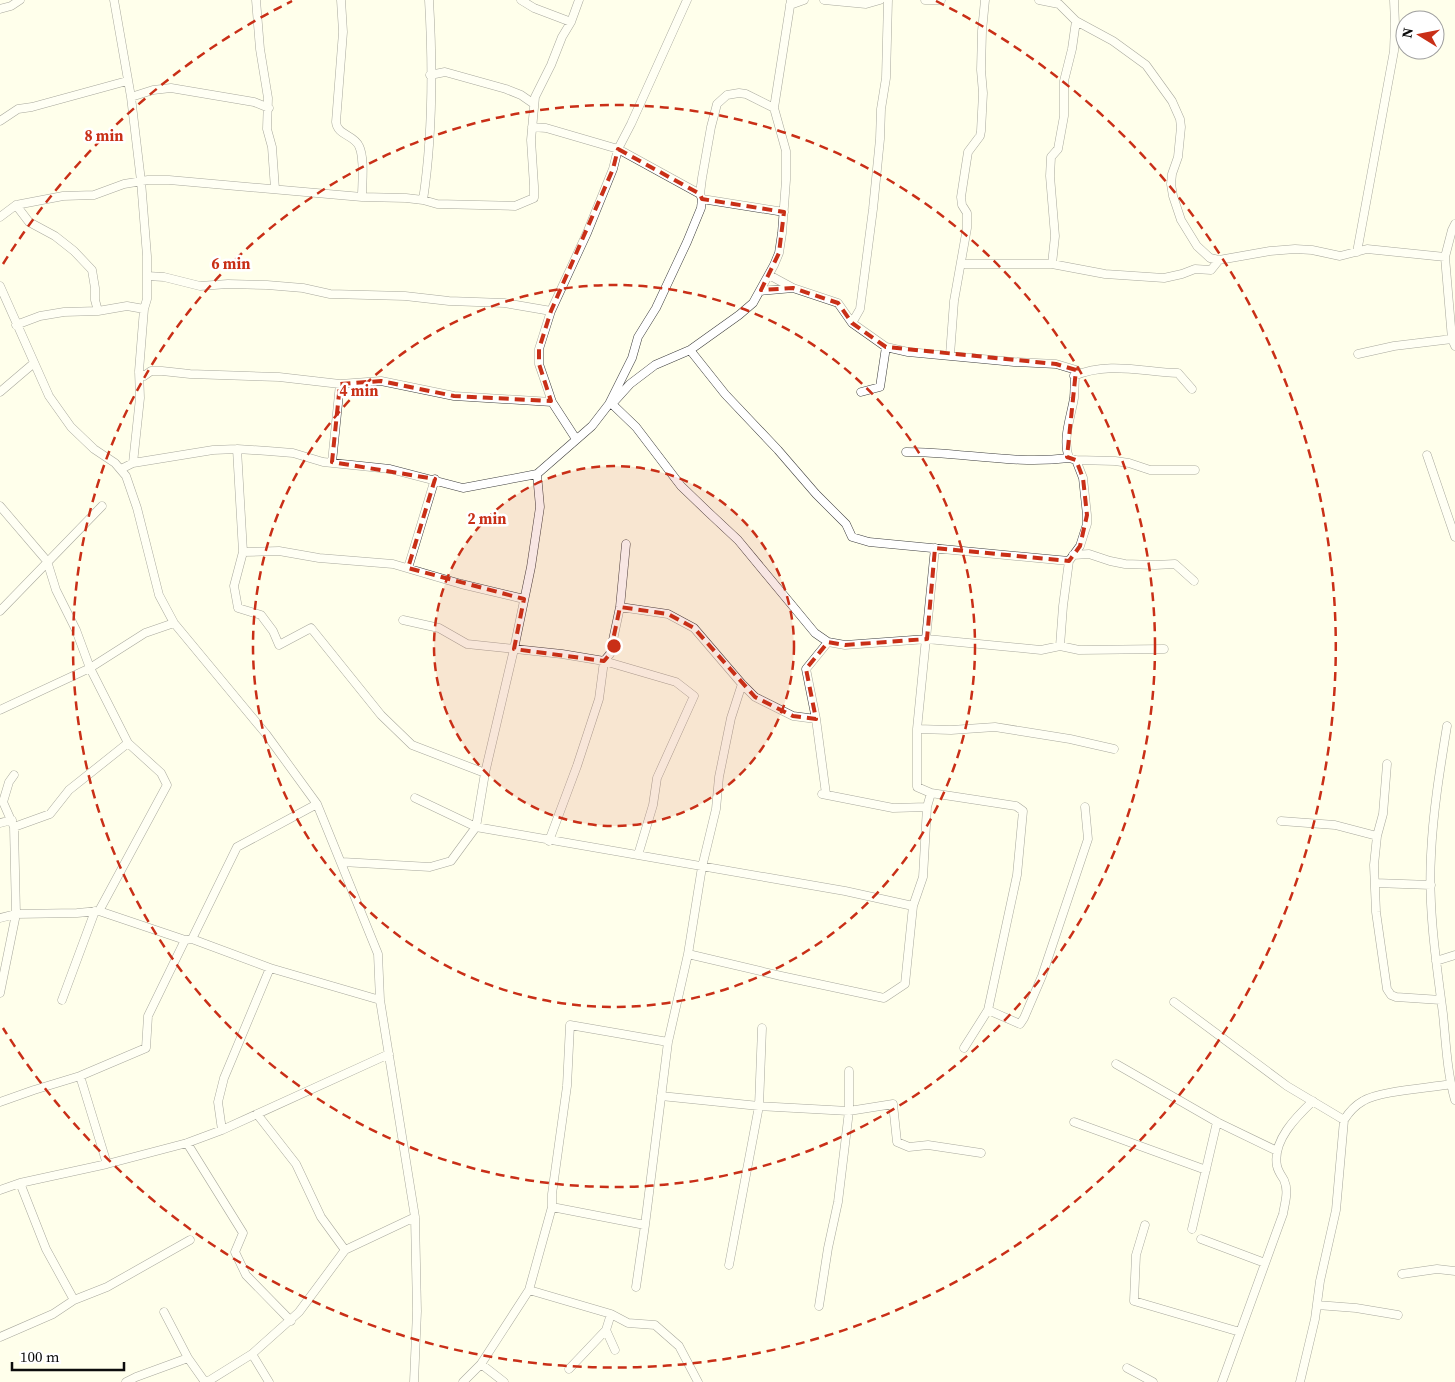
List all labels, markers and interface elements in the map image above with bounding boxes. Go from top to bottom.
north arrow [1395,10,1445,60]
text: N [1396,26,1418,40]
text: 8 min [85,125,123,146]
text: 6 min [212,253,250,274]
text: 4 min [340,380,378,401]
text: 2 min [468,508,506,529]
centre of rings [605,637,623,655]
scale bar [12,1340,125,1372]
text: 100 m [20,1346,60,1367]

